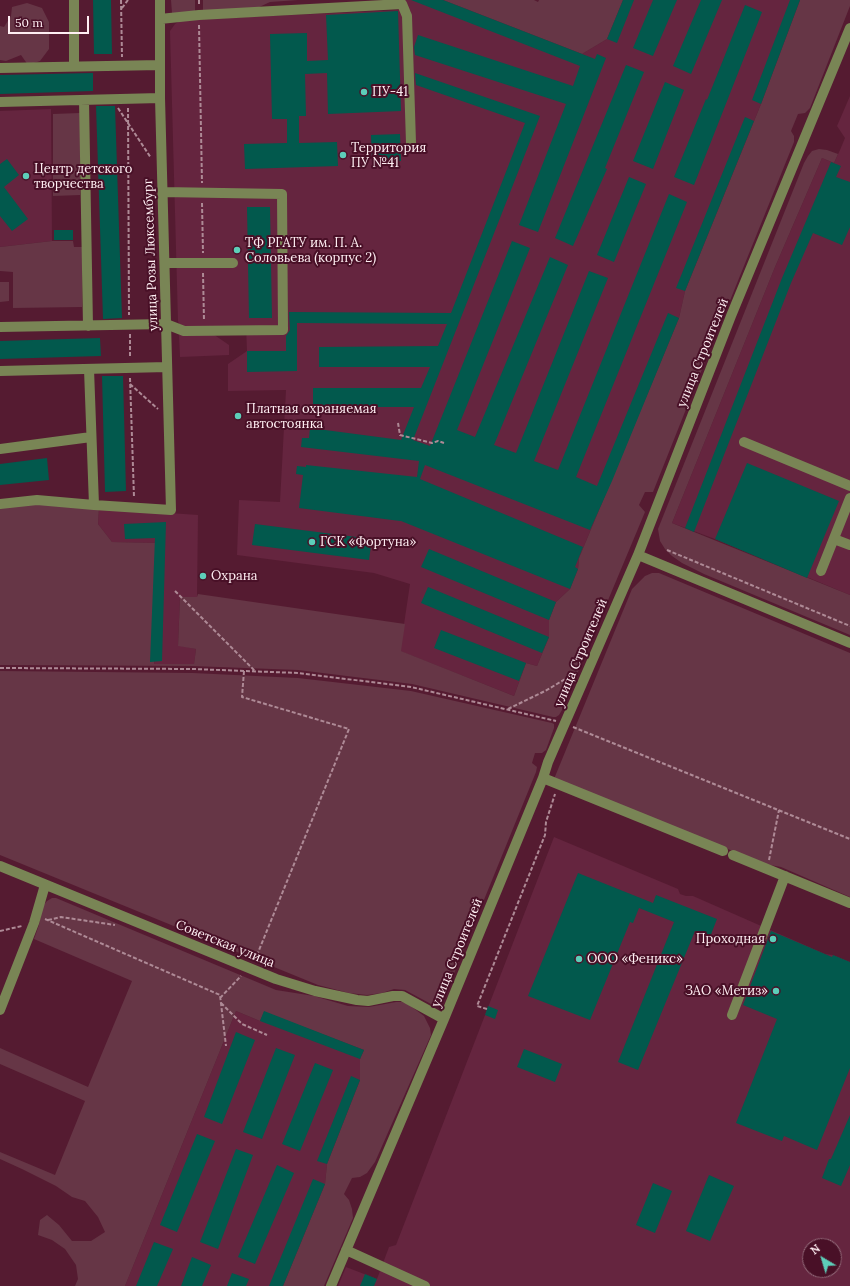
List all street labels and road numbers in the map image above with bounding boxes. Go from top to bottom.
street label: улица Розы Люксембург [141,178,161,332]
street label: улица Строителей [674,296,732,410]
street label: улица Строителей [551,596,611,710]
street label: улица Строителей [428,896,486,1010]
street label: Советская улица [173,917,277,971]

